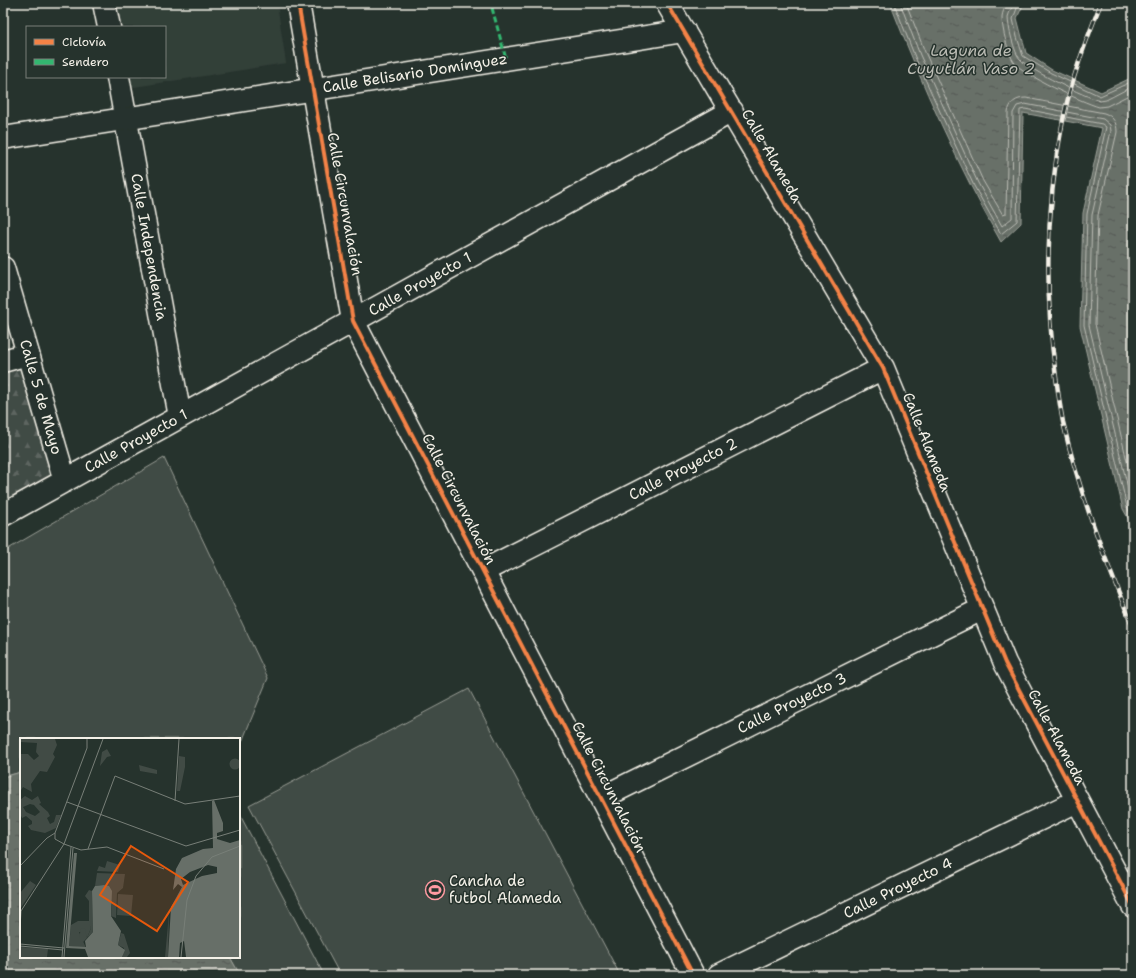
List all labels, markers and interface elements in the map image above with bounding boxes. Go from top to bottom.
legend [26,26,166,78]
text: Ciclovía [62,34,106,50]
water label: Laguna de Cuyutlán Vaso 2 [907,40,1035,79]
street label: Calle Belisario Domínguez [321,49,509,97]
text: Sendero [62,54,109,70]
street label: Calle Alameda [737,105,807,207]
street label: Calle Circunvalación [323,131,367,277]
street label: Calle Independencia [126,172,172,323]
street label: Calle Proyecto 1 [365,247,475,321]
street label: Calle 5 de Mayo [15,337,67,457]
street label: Calle Alameda [898,389,956,495]
street label: Calle Proyecto 1 [81,404,191,478]
street label: Calle Circunvalación [417,430,501,568]
street label: Calle Proyecto 2 [625,433,741,505]
street label: Calle Proyecto 3 [734,668,850,738]
street label: Calle Alameda [1023,686,1091,789]
street label: Calle Circunvalación [567,718,651,856]
inset map [20,738,240,958]
street label: Calle Proyecto 4 [840,853,956,923]
place label: Cancha de futbol Alameda [449,871,562,908]
sports icon: Cancha de futbol Alameda [424,879,446,901]

